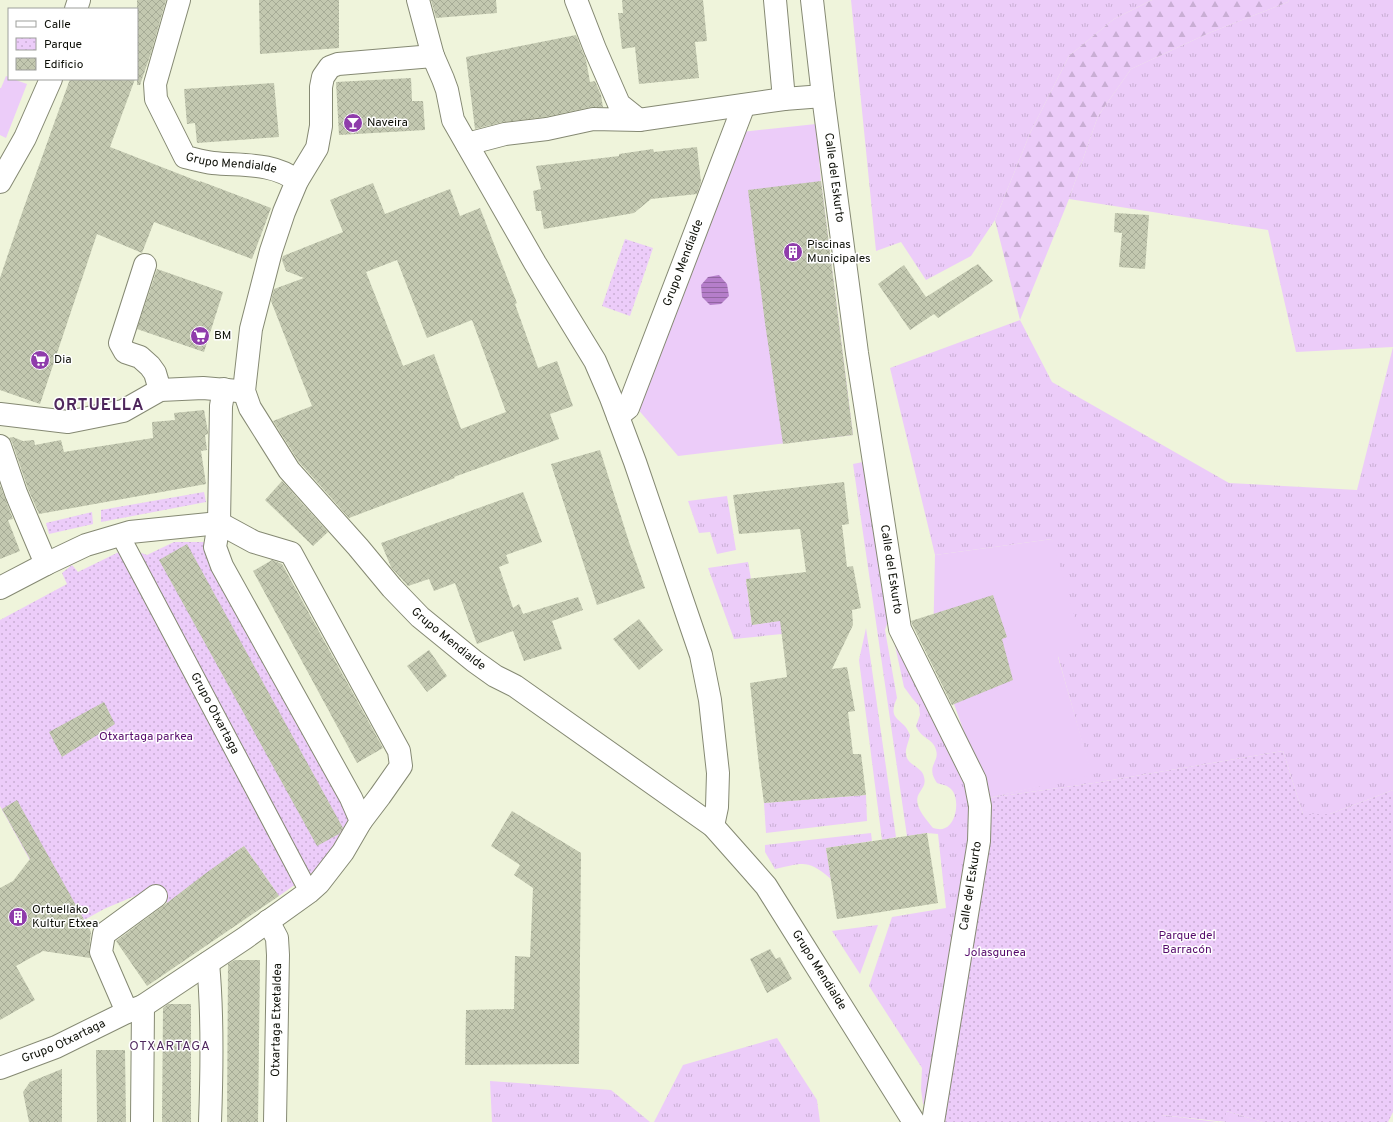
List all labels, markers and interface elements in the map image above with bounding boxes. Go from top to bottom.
legend [8,8,138,80]
text: Calle [44,17,71,33]
text: Parque [44,37,82,53]
text: Edificio [44,57,84,73]
bar icon: Naveira [342,112,364,134]
place label: Naveira [367,115,408,131]
street label: Calle del Eskurto [820,132,848,224]
street label: Grupo Mendialde [184,149,279,178]
street label: Grupo Mendialde [660,217,707,309]
place label: Piscinas Municipales [807,237,871,267]
building icon: Piscinas Municipales [782,241,804,263]
supermarket icon: BM [189,325,211,347]
place label: BM [214,328,231,344]
supermarket icon: Dia [29,349,51,371]
place label: Dia [54,352,72,368]
district label: ORTUELLA [53,396,145,416]
street label: Calle del Eskurto [876,524,906,616]
street label: Grupo Mendialde [407,604,489,675]
street label: Grupo Otxartaga [186,670,243,757]
park label: Otxartaga parkea [99,729,193,745]
street label: Calle del Eskurto [956,840,986,932]
place label: Ortuellako Kultur Etxea [32,902,98,932]
building icon: Ortuellako Kultur Etxea [7,906,29,928]
street label: Grupo Mendialde [788,927,850,1013]
park label: Parque del Barracón [1158,928,1216,958]
park label: Jolasgunea [964,945,1026,961]
street label: Otxartaga Etxetaldea [268,963,286,1077]
street label: Grupo Otxartaga [19,1016,108,1067]
district label: OTXARTAGA [129,1039,211,1055]

